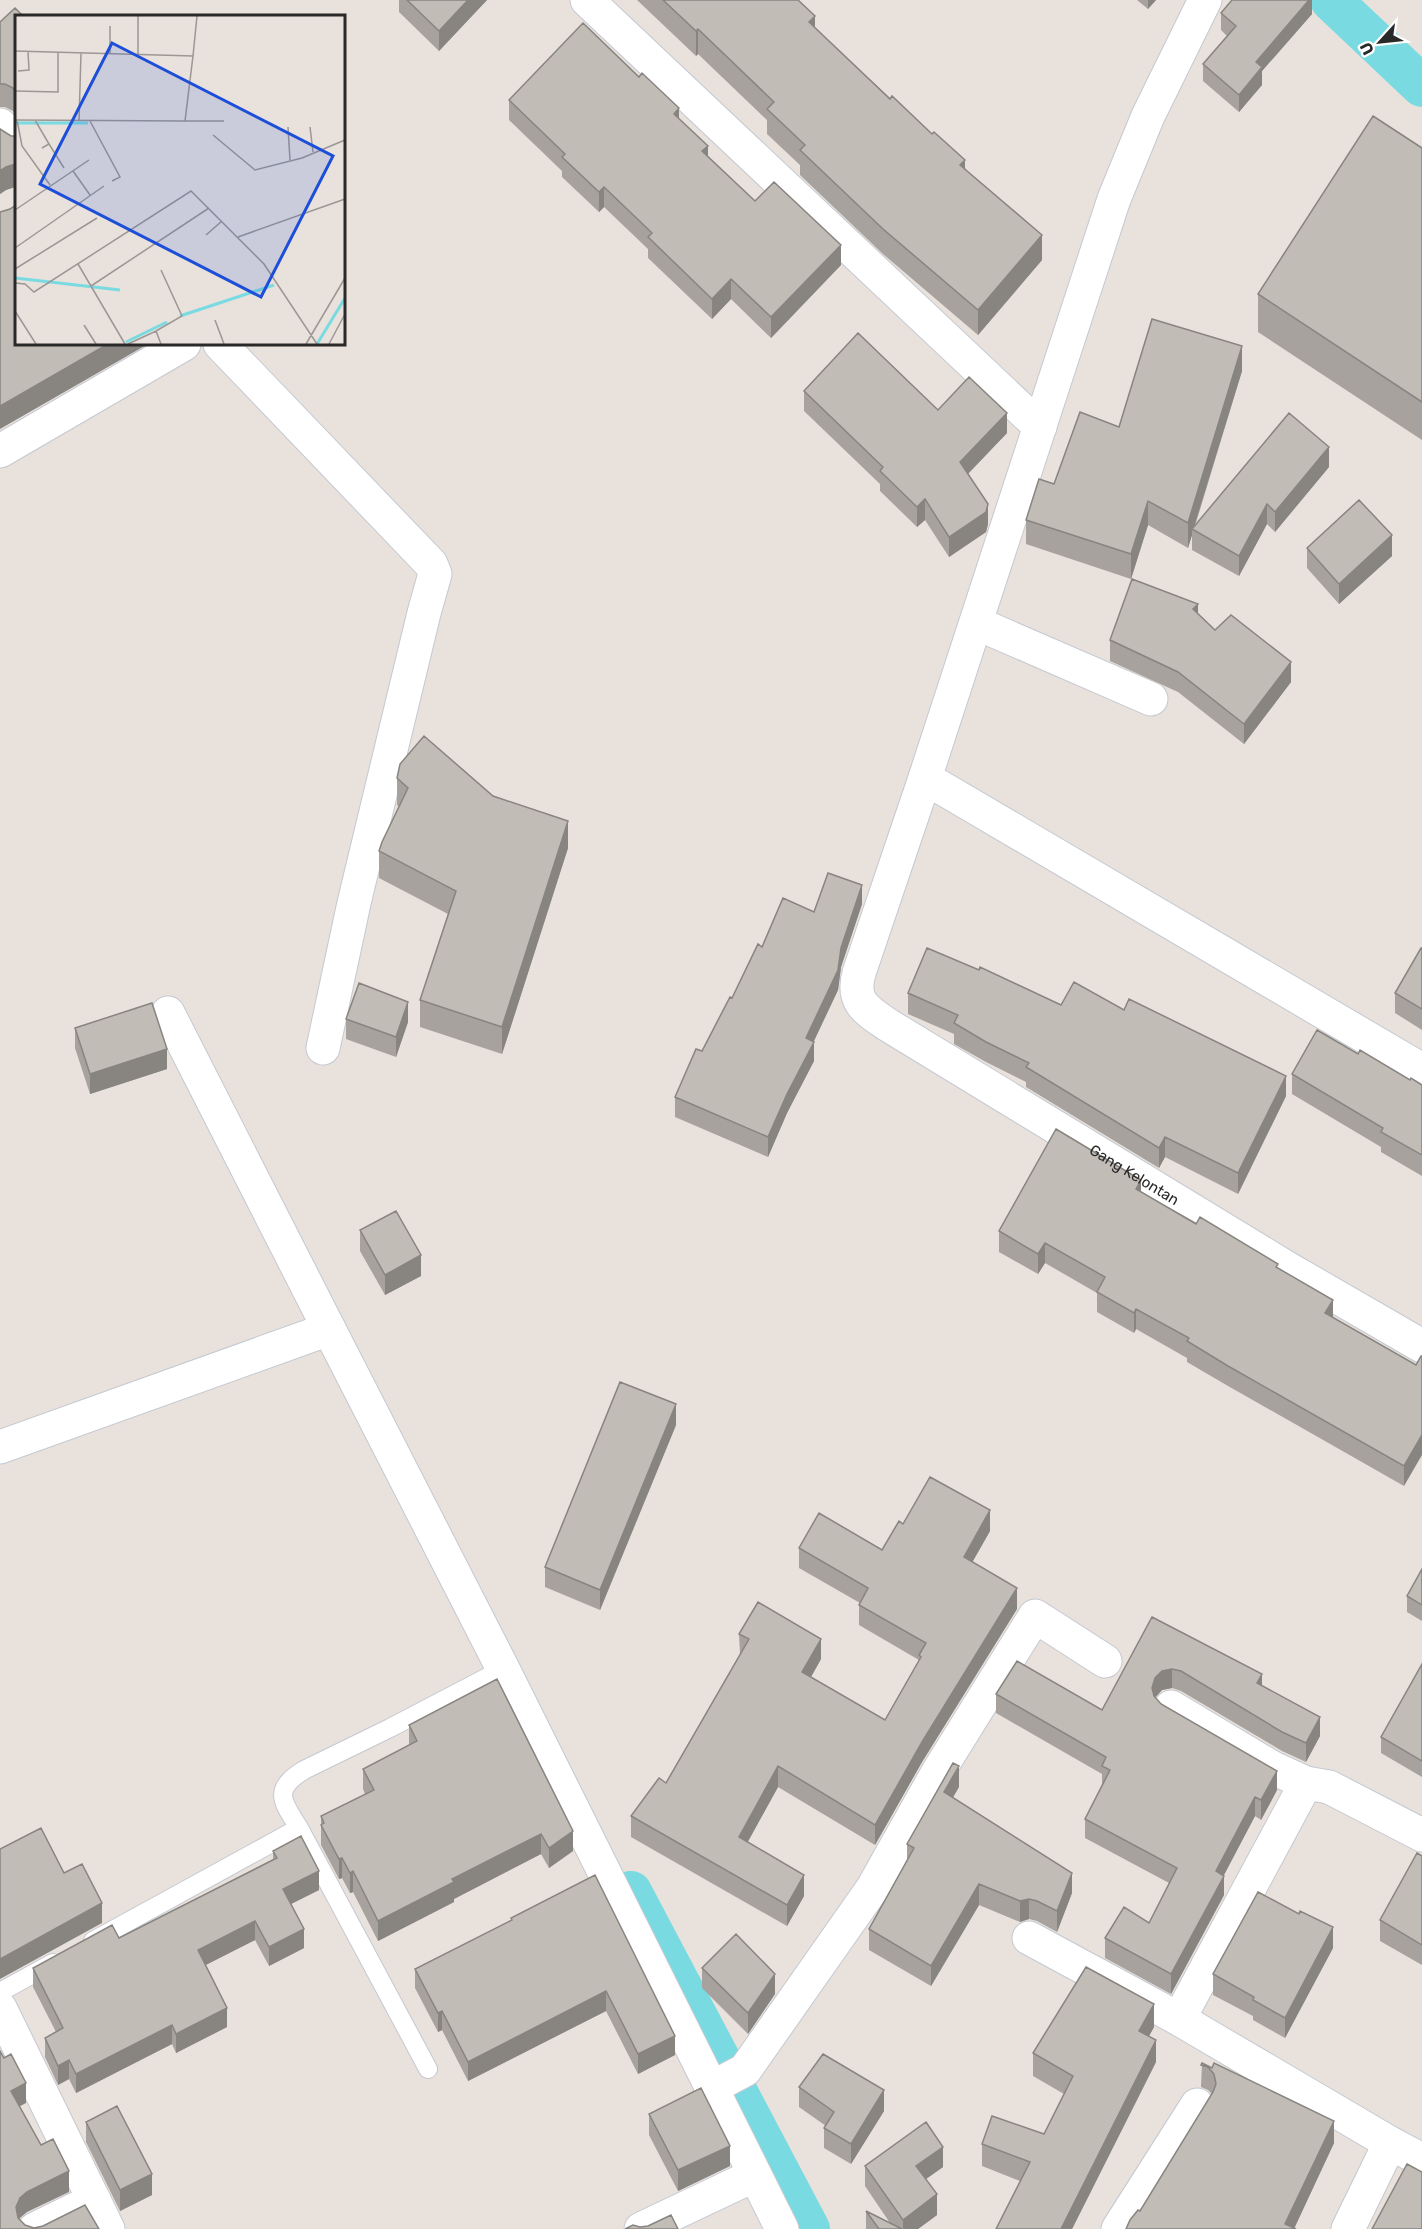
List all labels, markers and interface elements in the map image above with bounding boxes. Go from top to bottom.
north arrow [1350,12,1410,72]
inset map [15,15,345,345]
text: U [1356,39,1378,58]
street label: Gang Kelontan [1086,1141,1182,1209]

